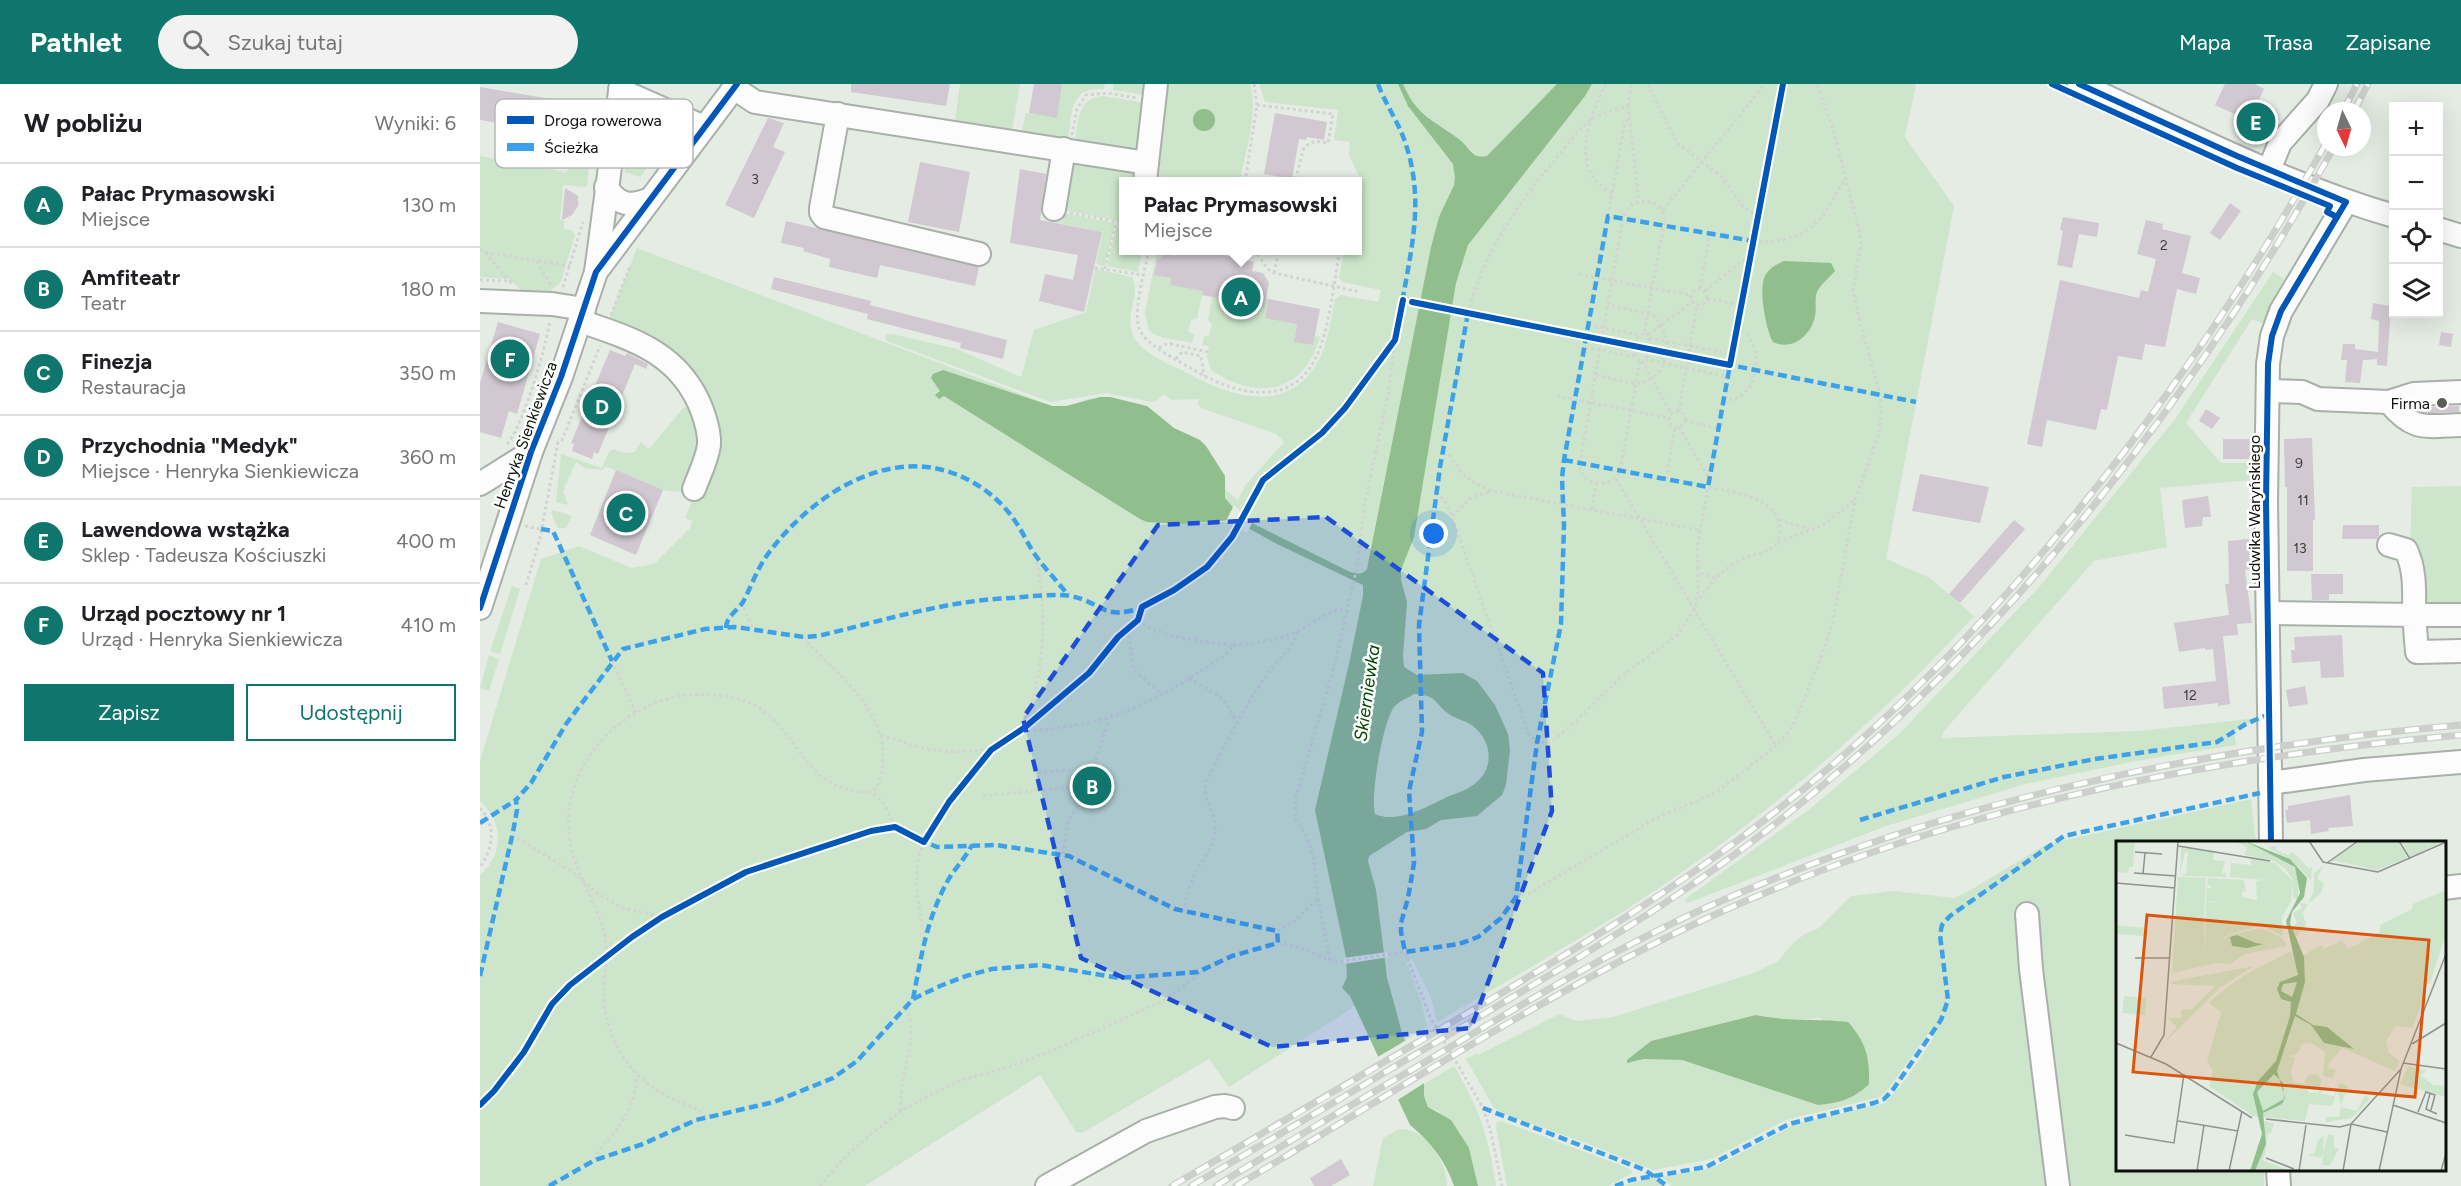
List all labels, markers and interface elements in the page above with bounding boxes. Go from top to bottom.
search box [158,15,578,69]
text: Pathlet [30,25,122,59]
icon: search [179,26,212,59]
text: Szukaj tutaj [227,29,343,56]
text: Mapa [2179,30,2231,55]
text: Trasa [2264,30,2313,55]
text: Zapisane [2346,30,2431,55]
legend [495,99,693,168]
pin: E [2236,99,2276,144]
north arrow [2317,102,2371,156]
map controls [2389,102,2443,318]
button: + [2389,102,2443,156]
text: W pobliżu [24,107,142,139]
text: Wyniki: 6 [375,111,456,135]
text: Droga rowerowa [544,111,662,130]
text: Ścieżka [544,138,599,157]
button: − [2389,156,2443,210]
house number: 3 [751,171,759,188]
popup [1119,177,1362,255]
text: Pałac Prymasowski [81,180,275,207]
text: Pałac Prymasowski [1144,191,1337,218]
text: A [36,193,51,217]
text: 130 m [402,193,456,217]
text: Miejsce [81,207,150,231]
button: locate [2389,210,2443,264]
text: Miejsce [1144,218,1212,242]
house number: 2 [2160,237,2168,254]
text: Amfiteatr [81,264,180,291]
button: layers [2389,264,2443,318]
pin: A [1222,274,1260,320]
text: B [37,277,50,301]
text: 180 m [401,277,456,301]
text: Teatr [81,291,126,315]
pin: F [490,336,530,382]
text: Finezja [81,348,152,375]
street label: Henryka Sienkiewicza [490,359,561,511]
text: C [36,361,51,385]
text: 350 m [399,361,456,385]
text: Restauracja [81,375,186,399]
pin: D [582,384,622,428]
place label: Firma [2390,394,2430,413]
marker: Firma [2435,396,2449,410]
text: Przychodnia "Medyk" [81,432,298,459]
street label: Ludwika Waryńskiego [2245,435,2264,589]
text: D [37,445,51,469]
text: 360 m [399,445,456,469]
house number: 9 [2295,455,2303,472]
text: Miejsce · Henryka Sienkiewicza [81,459,359,483]
pin: C [606,490,646,536]
house number: 11 [2297,492,2309,509]
text: Lawendowa wstążka [81,516,290,543]
your location [1419,519,1448,548]
text: E [38,529,49,553]
text: 400 m [396,529,456,553]
house number: 13 [2293,540,2307,557]
text: Sklep · Tadeusza Kościuszki [81,543,326,567]
text: Urząd pocztowy nr 1 [81,600,286,627]
text: F [38,613,49,637]
text: 410 m [401,613,456,637]
text: Urząd · Henryka Sienkiewicza [81,627,343,651]
water label: Skierniewka [1349,643,1385,743]
button: Zapisz [24,684,234,741]
button: Udostępnij [246,684,456,741]
house number: 12 [2183,687,2197,704]
pin: B [1072,764,1112,808]
inset map [2116,841,2446,1171]

